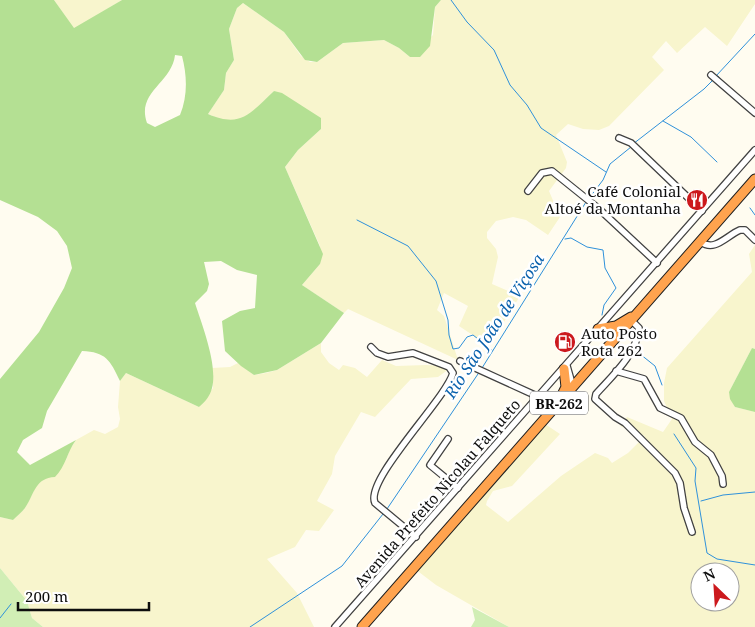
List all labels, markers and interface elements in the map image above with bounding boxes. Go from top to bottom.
place label: Café Colonial Altoé da Montanha [545,181,681,218]
restaurant icon: Café Colonial Altoé da Montanha [685,188,709,212]
water label: Rio São João de Viçosa [438,249,549,403]
place label: Auto Posto Rota 262 [581,323,657,360]
fuel station icon: Auto Posto Rota 262 [553,330,577,354]
road number: BR-262 [530,392,588,414]
street label: Avenida Prefeito Nicolau Falqueto [350,395,524,591]
north arrow [690,562,740,612]
text: N [700,564,718,586]
scale bar [18,580,149,612]
text: 200 m [25,586,68,606]

